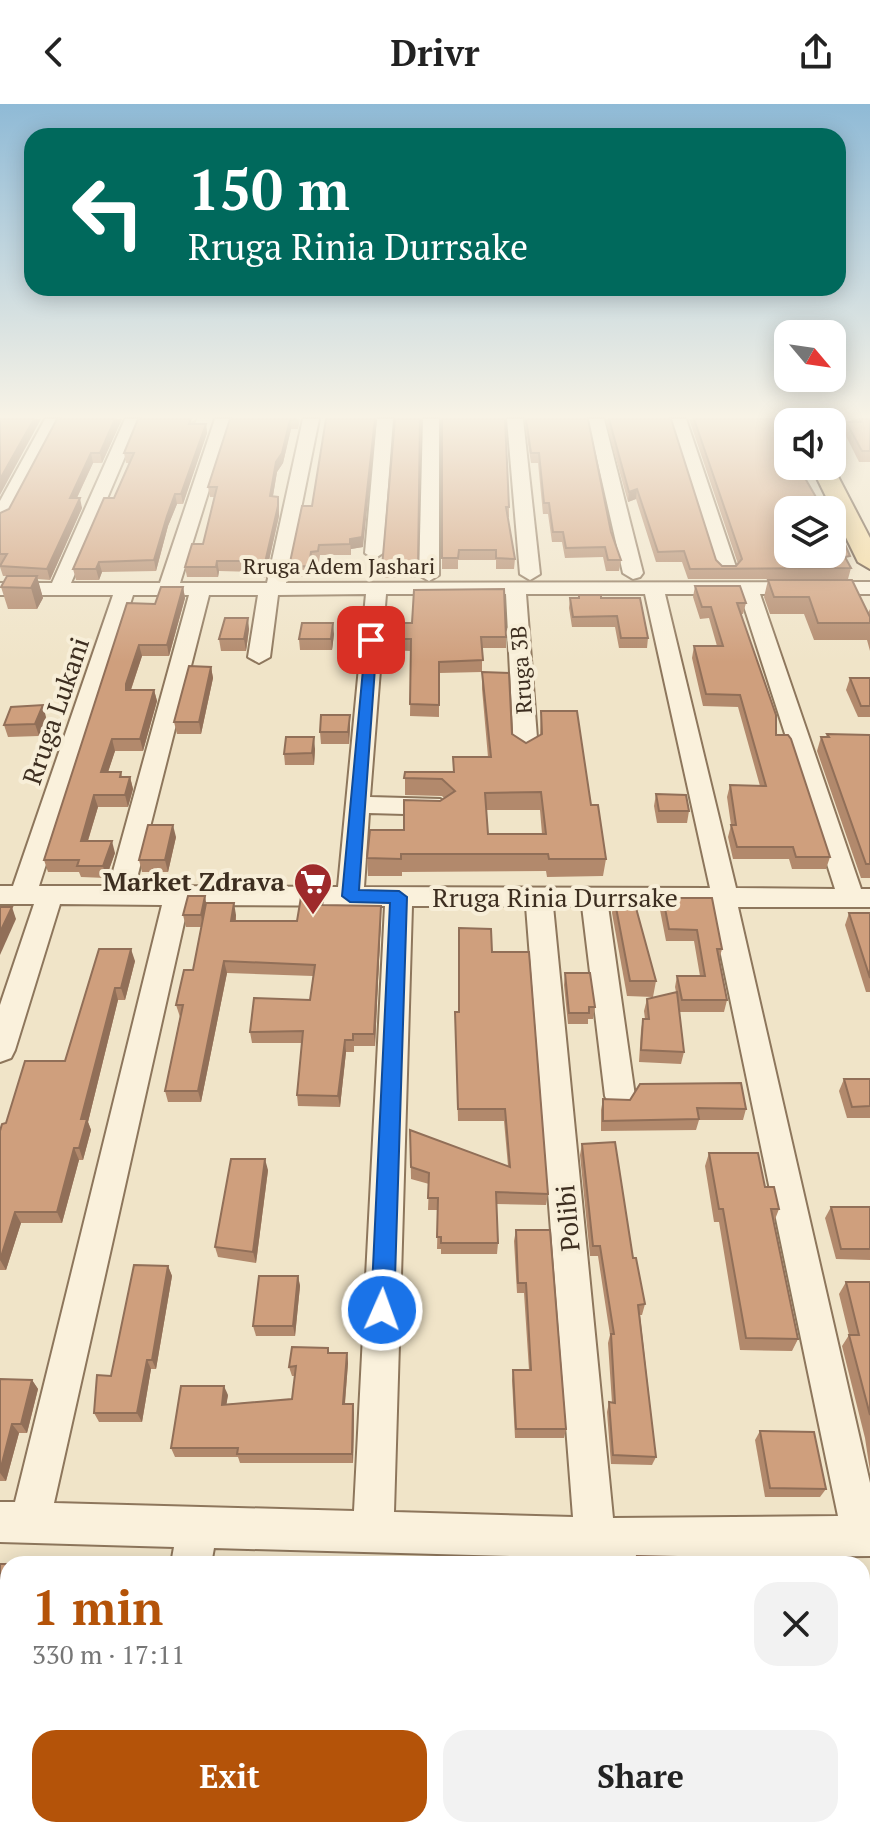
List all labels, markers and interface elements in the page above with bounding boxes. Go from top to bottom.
text: Drivr [391,29,479,76]
icon: back [32,30,76,74]
icon: share [794,30,838,74]
text: 150 m [188,152,350,226]
icon: left [56,160,160,264]
text: Rruga Rinia Durrsake [188,223,528,270]
north arrow [774,320,846,392]
map controls [774,320,846,568]
button: sound [774,408,846,480]
button: layers [774,496,846,568]
street label: Rruga Adem Jashari [243,551,435,580]
pin [337,606,405,674]
icon: arrive [349,618,393,662]
street label: Rruga 3B [503,625,538,715]
street label: Rruga Lukani [14,633,96,789]
supermarket icon: Market Zdrava [292,861,334,916]
place label: Market Zdrava [103,864,286,898]
street label: Rruga Rinia Durrsake [432,880,678,914]
street label: Polibi [547,1183,587,1253]
position arrow [340,1268,424,1352]
text: 1 min [32,1575,163,1639]
button: close [754,1582,838,1666]
text: 330 m · 17:11 [32,1637,185,1671]
button: Exit [32,1730,427,1822]
button: Share [443,1730,838,1822]

